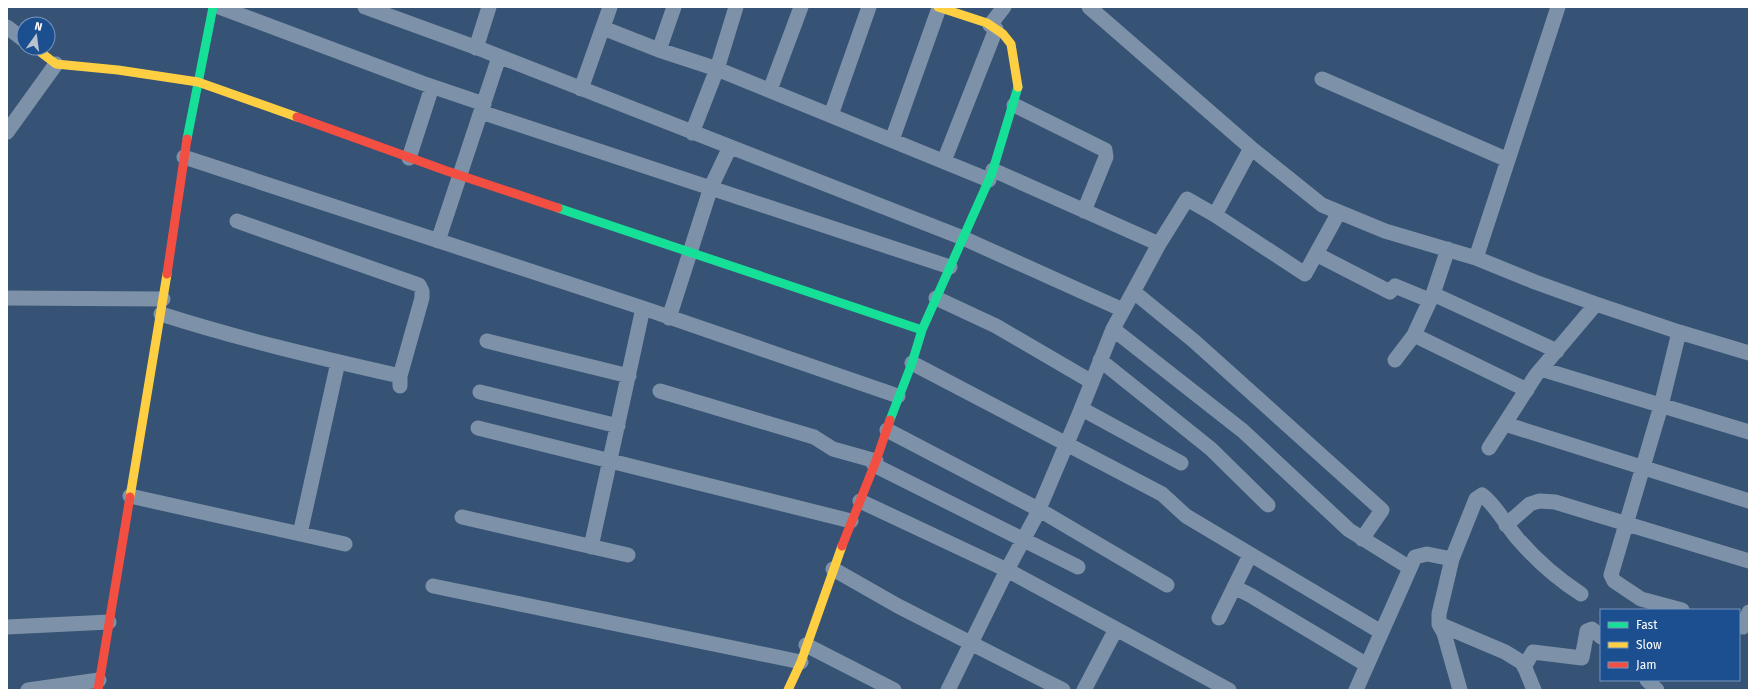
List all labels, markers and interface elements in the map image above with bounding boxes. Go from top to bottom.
north arrow [16,16,56,56]
text: N [33,20,43,34]
legend [1600,609,1740,681]
text: Fast [1636,618,1658,632]
text: Slow [1636,638,1662,652]
text: Jam [1636,658,1656,672]

